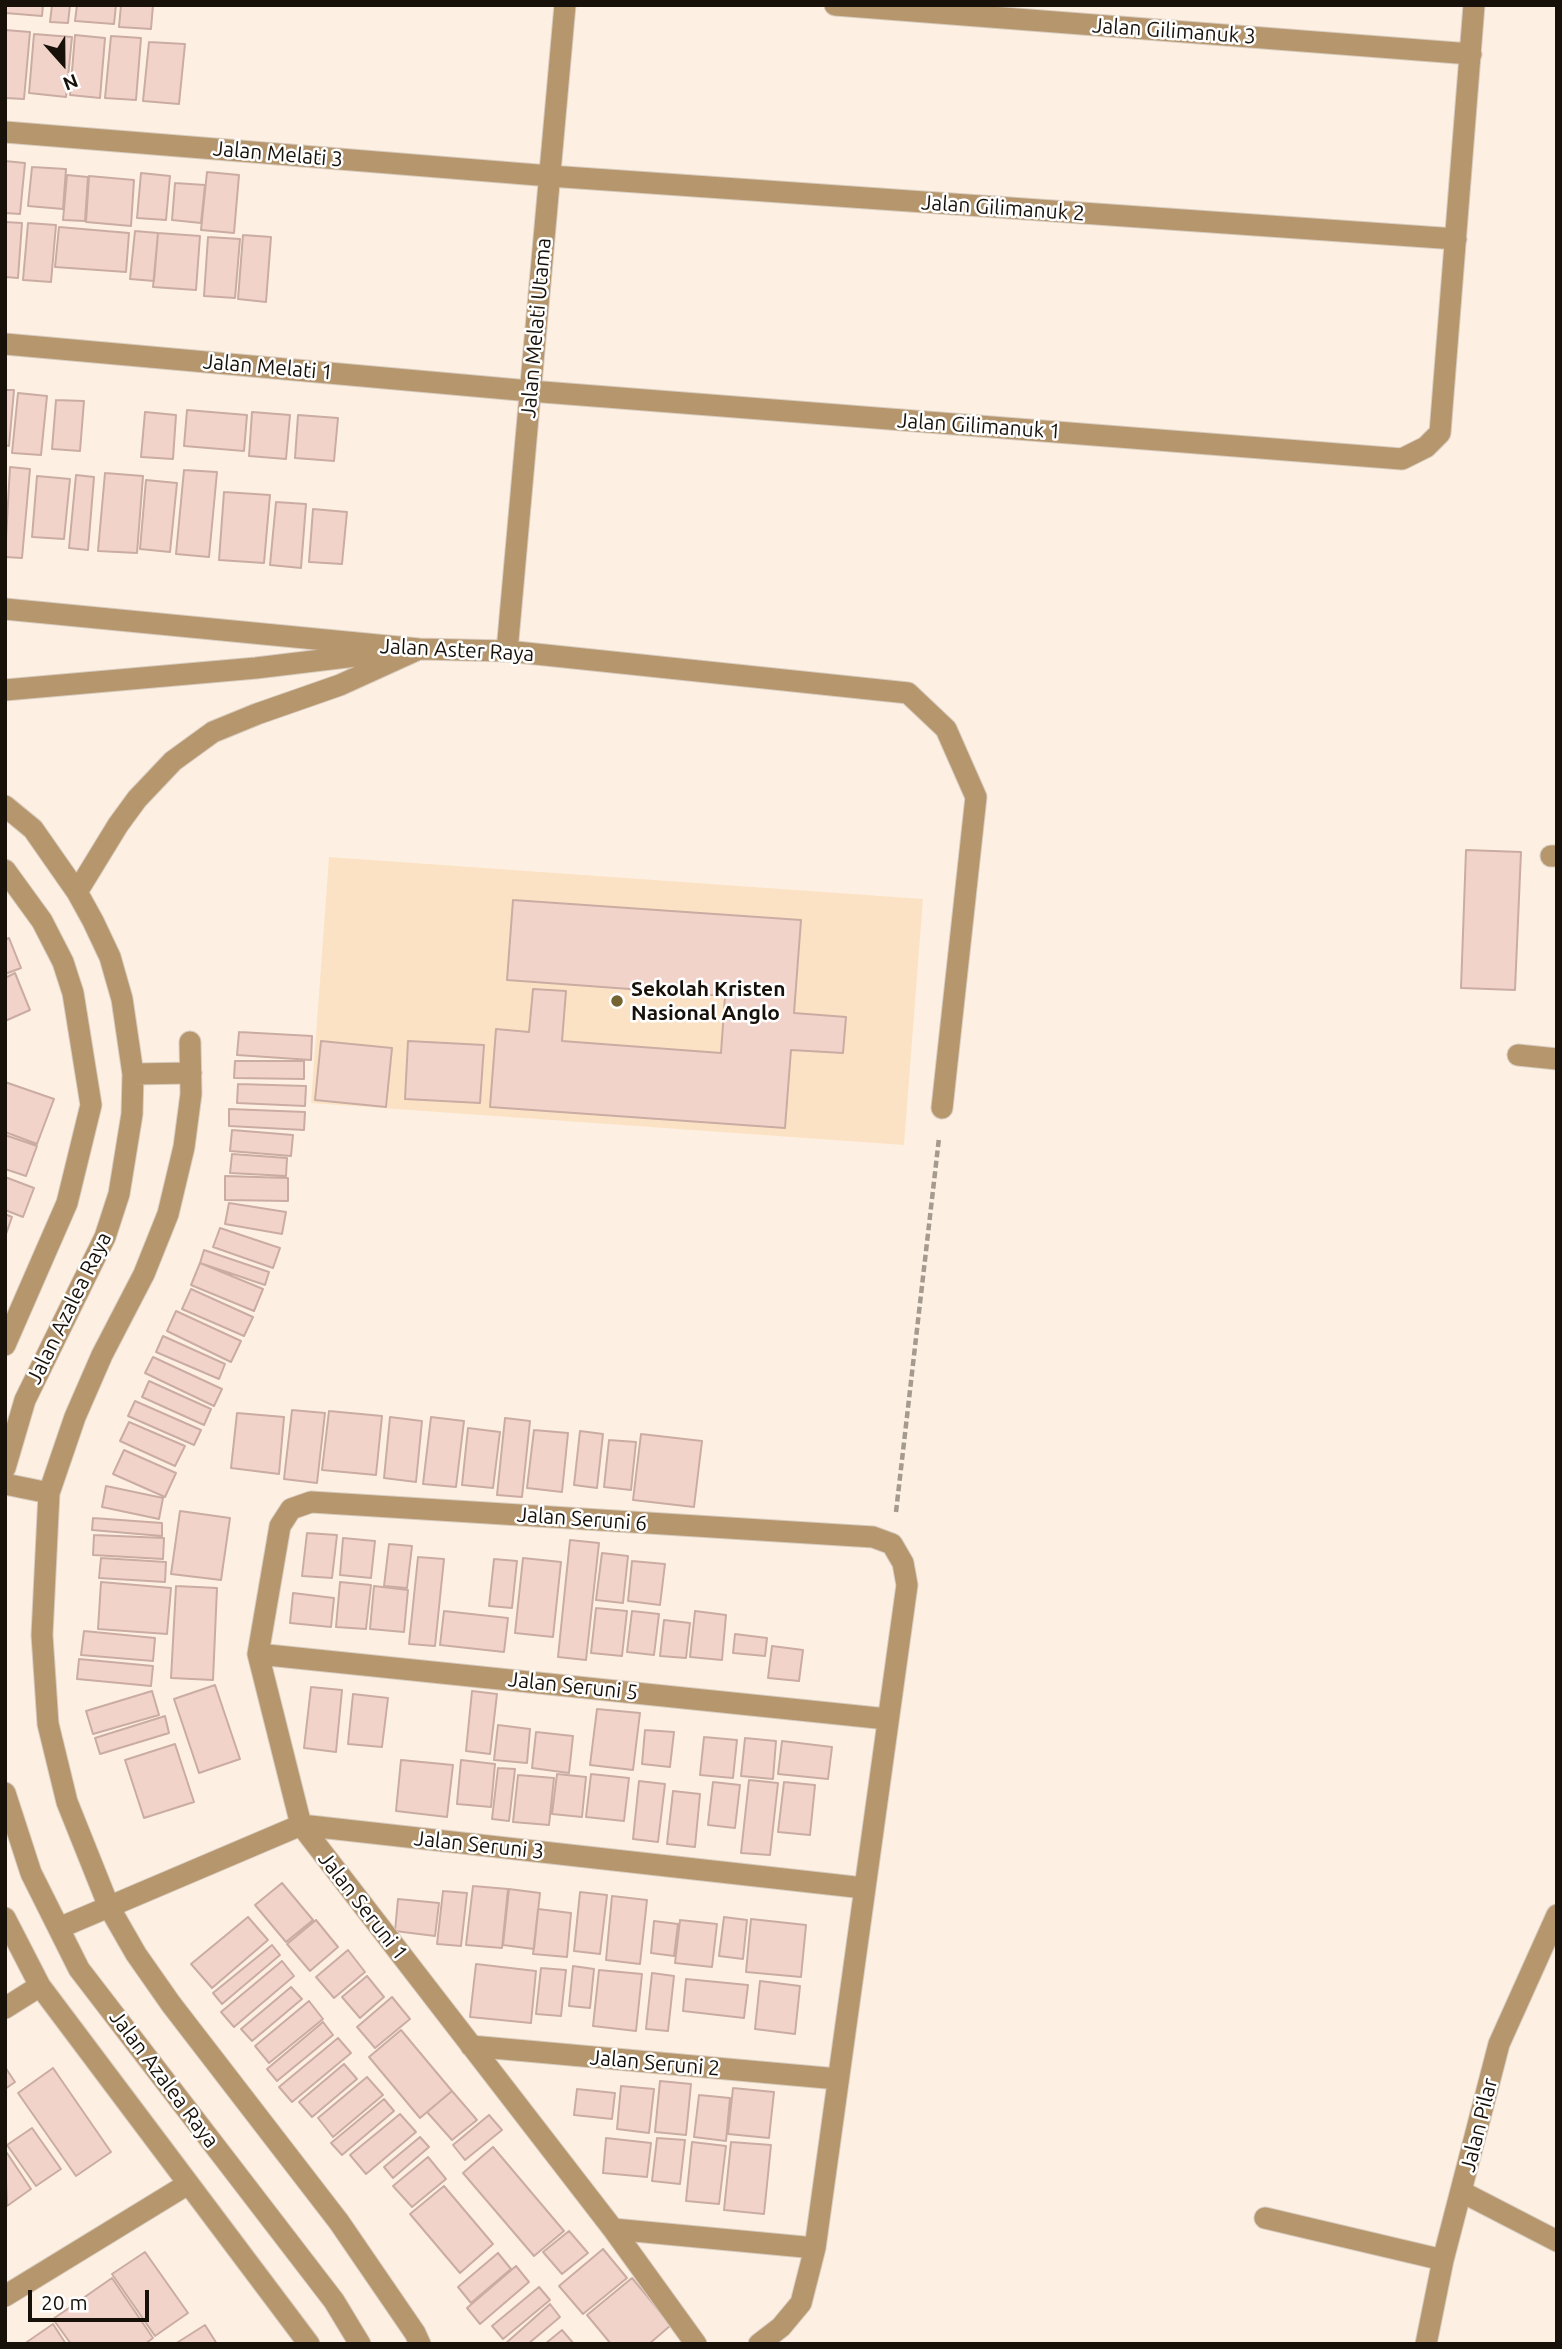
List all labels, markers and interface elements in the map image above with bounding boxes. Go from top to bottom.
street label: Jalan Gilimanuk 3 [1091,13,1257,49]
north arrow [28,28,98,98]
text: N [60,70,81,95]
street label: Jalan Melati 3 [212,136,344,172]
street label: Jalan Gilimanuk 2 [920,190,1086,226]
street label: Jalan Melati Utama [516,237,556,419]
street label: Jalan Melati 1 [202,349,334,385]
street label: Jalan Gilimanuk 1 [896,408,1062,444]
street label: Jalan Aster Raya [379,633,535,667]
place label: Sekolah Kristen Nasional Anglo [631,976,786,1026]
marker: Sekolah Kristen Nasional Anglo [609,993,625,1009]
street label: Jalan Azalea Raya [21,1228,117,1388]
street label: Jalan Seruni 6 [516,1502,648,1536]
street label: Jalan Seruni 5 [507,1667,639,1705]
street label: Jalan Seruni 3 [413,1826,545,1864]
street label: Jalan Seruni 1 [313,1847,413,1965]
street label: Jalan Azalea Raya [104,2005,224,2153]
street label: Jalan Seruni 2 [589,2045,721,2081]
street label: Jalan Pilar [1455,2075,1503,2175]
scale bar [32,2276,152,2320]
text: 20 m [41,2290,88,2314]

